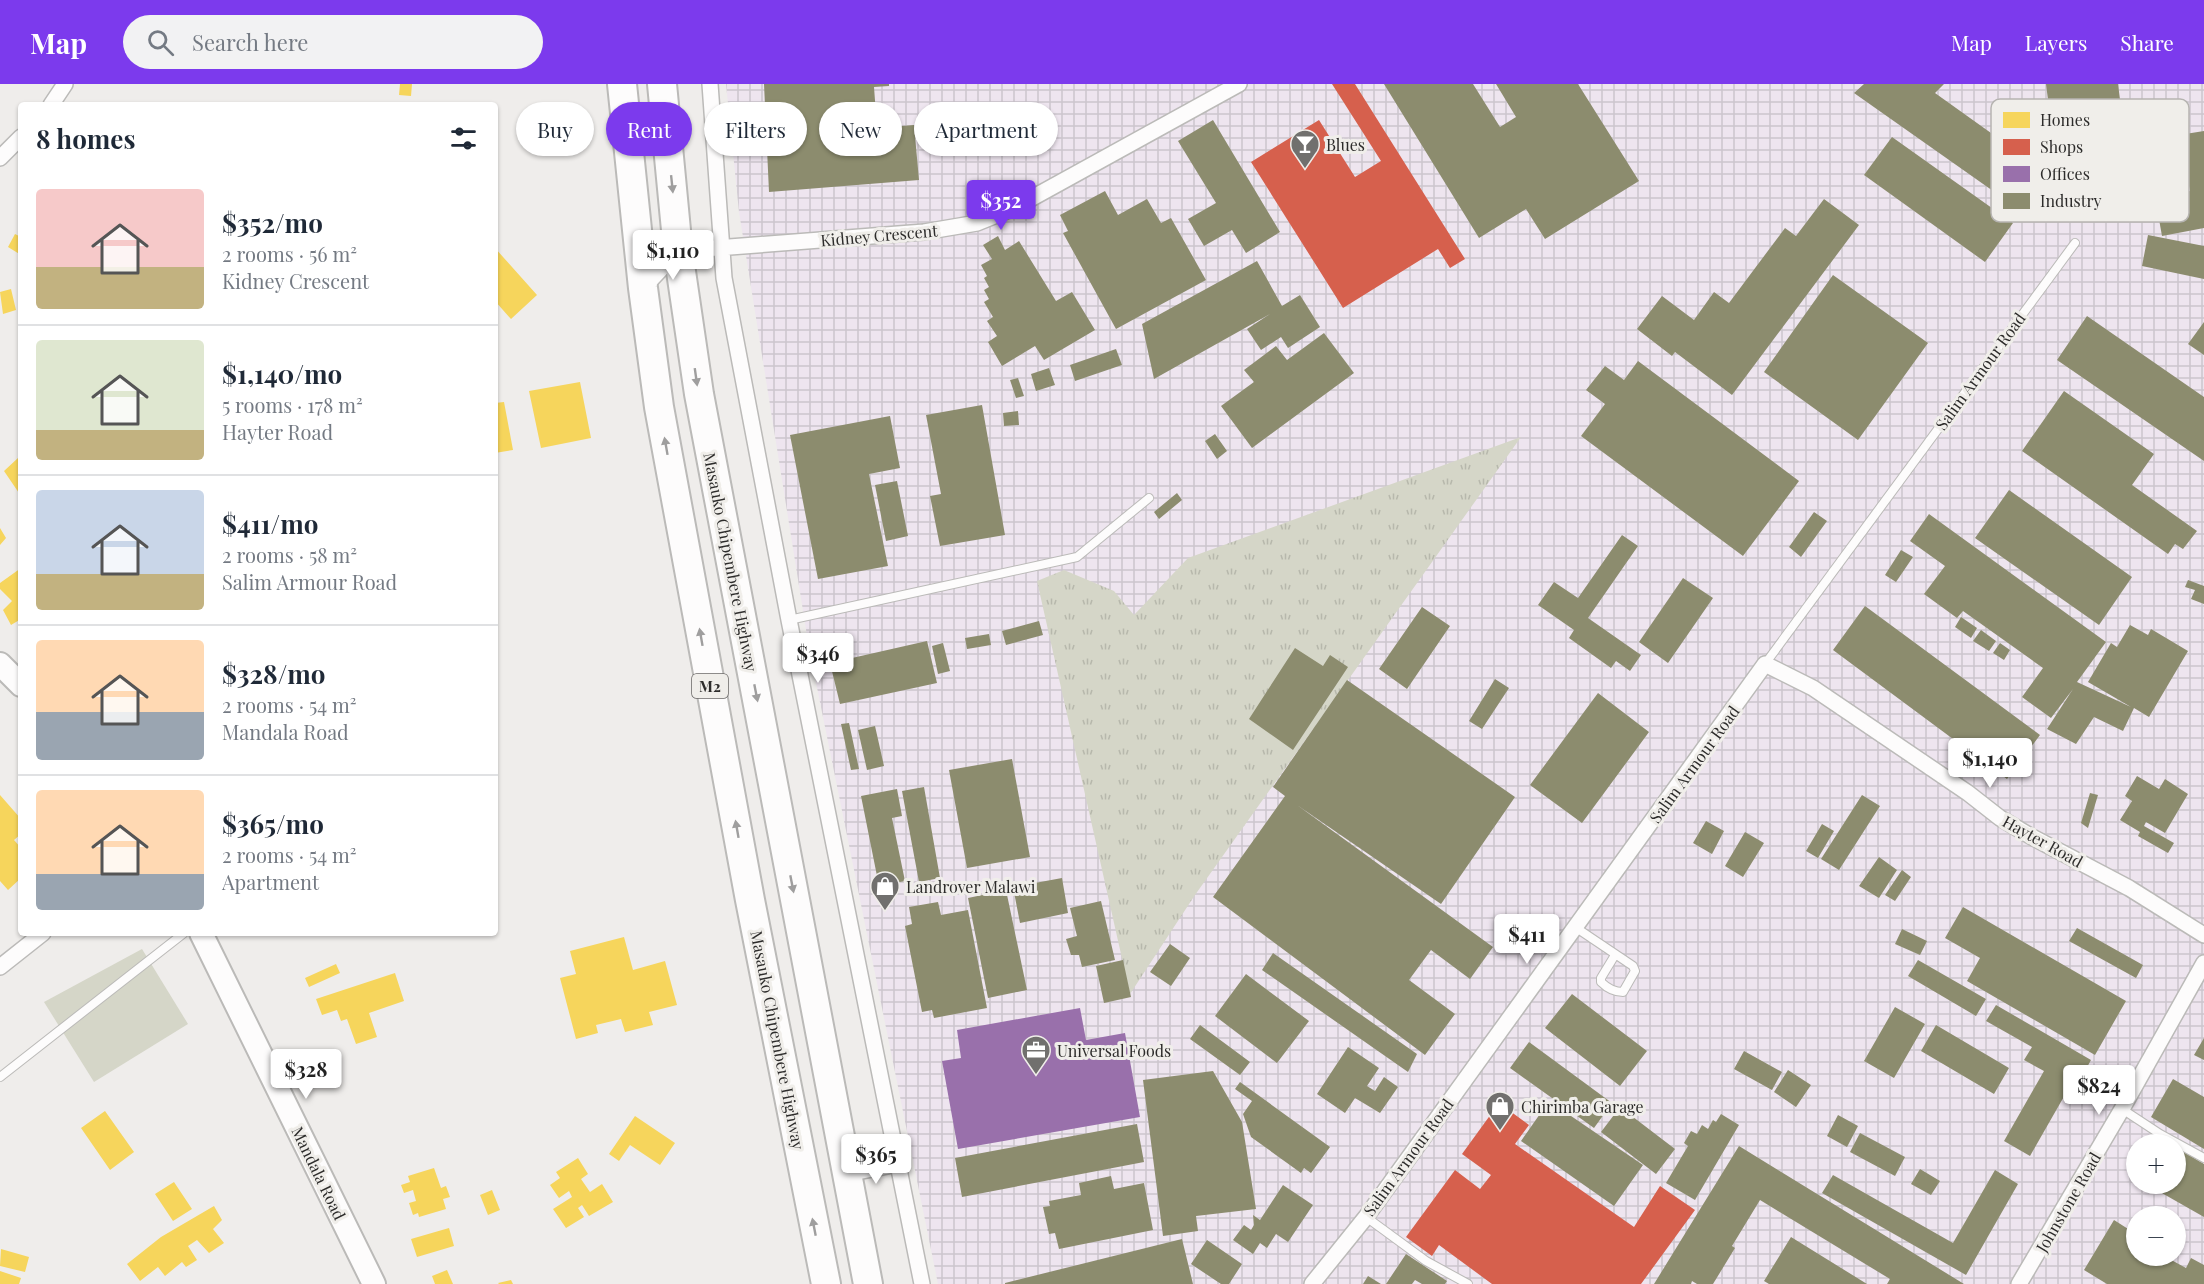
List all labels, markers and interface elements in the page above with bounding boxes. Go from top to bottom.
search box [123,15,543,69]
text: Map [30,24,87,61]
icon: search [144,26,177,59]
text: Search here [192,27,308,57]
text: Map [1951,28,1992,56]
text: Layers [2025,28,2087,56]
text: Share [2120,28,2174,56]
legend [1991,99,2189,222]
chip: Buy [516,102,594,156]
chip: Rent [606,102,692,156]
chip: Filters [704,102,807,156]
chip: New [819,102,902,156]
chip: Apartment [914,102,1058,156]
text: Homes [2040,109,2090,130]
text: 8 homes [36,121,135,156]
icon: filters [447,122,480,155]
bar icon: Blues [1289,128,1321,170]
place label: Blues [1326,134,1365,155]
text: Shops [2040,136,2083,157]
text: Offices [2040,163,2090,184]
one-way arrow [667,175,677,194]
pin: $352 [965,180,1037,231]
text: $352 [981,186,1021,213]
text: Industry [2040,190,2102,211]
text: $352/mo [222,205,323,240]
icon: home [84,213,156,285]
street label: Kidney Crescent [819,219,939,251]
pin: $1,110 [624,230,722,281]
text: $1,110 [647,236,699,263]
text: 2 rooms · 56 m² [222,240,357,267]
text: Kidney Crescent [222,267,369,294]
street label: Salim Armour Road [1930,308,2030,434]
text: $1,140/mo [222,356,342,391]
icon: home [84,364,156,436]
one-way arrow [692,368,701,387]
text: 5 rooms · 178 m² [222,391,363,418]
text: Hayter Road [222,418,333,445]
one-way arrow [661,436,670,455]
street label: Masauko Chipembere Highway [699,451,763,673]
text: $411/mo [222,506,318,541]
icon: home [84,514,156,586]
text: 2 rooms · 58 m² [222,541,357,568]
text: Salim Armour Road [222,568,397,595]
one-way arrow [696,628,705,647]
pin: $346 [782,633,854,684]
text: $346 [797,639,839,666]
text: $328/mo [222,656,325,691]
icon: home [84,664,156,736]
road number: M2 [692,674,728,698]
one-way arrow [752,684,761,703]
text: 2 rooms · 54 m² [222,691,357,718]
street label: Salim Armour Road [1644,701,1744,827]
text: Mandala Road [222,718,349,745]
pin: $1,140 [1941,738,2039,789]
text: $1,140 [1962,744,2018,771]
text: $365/mo [222,806,324,841]
street label: Hayter Road [1999,810,2087,872]
icon: home [84,814,156,886]
one-way arrow [732,819,741,838]
text: 2 rooms · 54 m² [222,841,357,868]
text: Apartment [222,868,319,895]
shop icon: Landrover Malawi [869,870,901,912]
one-way arrow [788,875,797,894]
place label: Landrover Malawi [906,876,1036,897]
pin: $411 [1491,914,1563,965]
text: $411 [1508,920,1546,947]
street label: Masauko Chipembere Highway [746,929,810,1151]
office icon: Universal Foods [1020,1034,1052,1076]
place label: Universal Foods [1057,1040,1171,1061]
pin: $328 [270,1049,342,1100]
text: $328 [285,1055,327,1082]
pin: $824 [2063,1065,2135,1116]
text: $824 [2077,1071,2121,1098]
shop icon: Chirimba Garage [1484,1090,1516,1132]
street label: Salim Armour Road [1358,1094,1458,1220]
place label: Chirimba Garage [1521,1096,1644,1117]
street label: Mandala Road [287,1123,351,1223]
pin: $365 [840,1134,912,1185]
map controls [2126,1134,2186,1266]
button: + [2126,1134,2186,1194]
text: $365 [855,1140,897,1167]
street label: Johnstone Road [2030,1148,2105,1257]
button: − [2126,1206,2186,1266]
one-way arrow [809,1217,818,1236]

